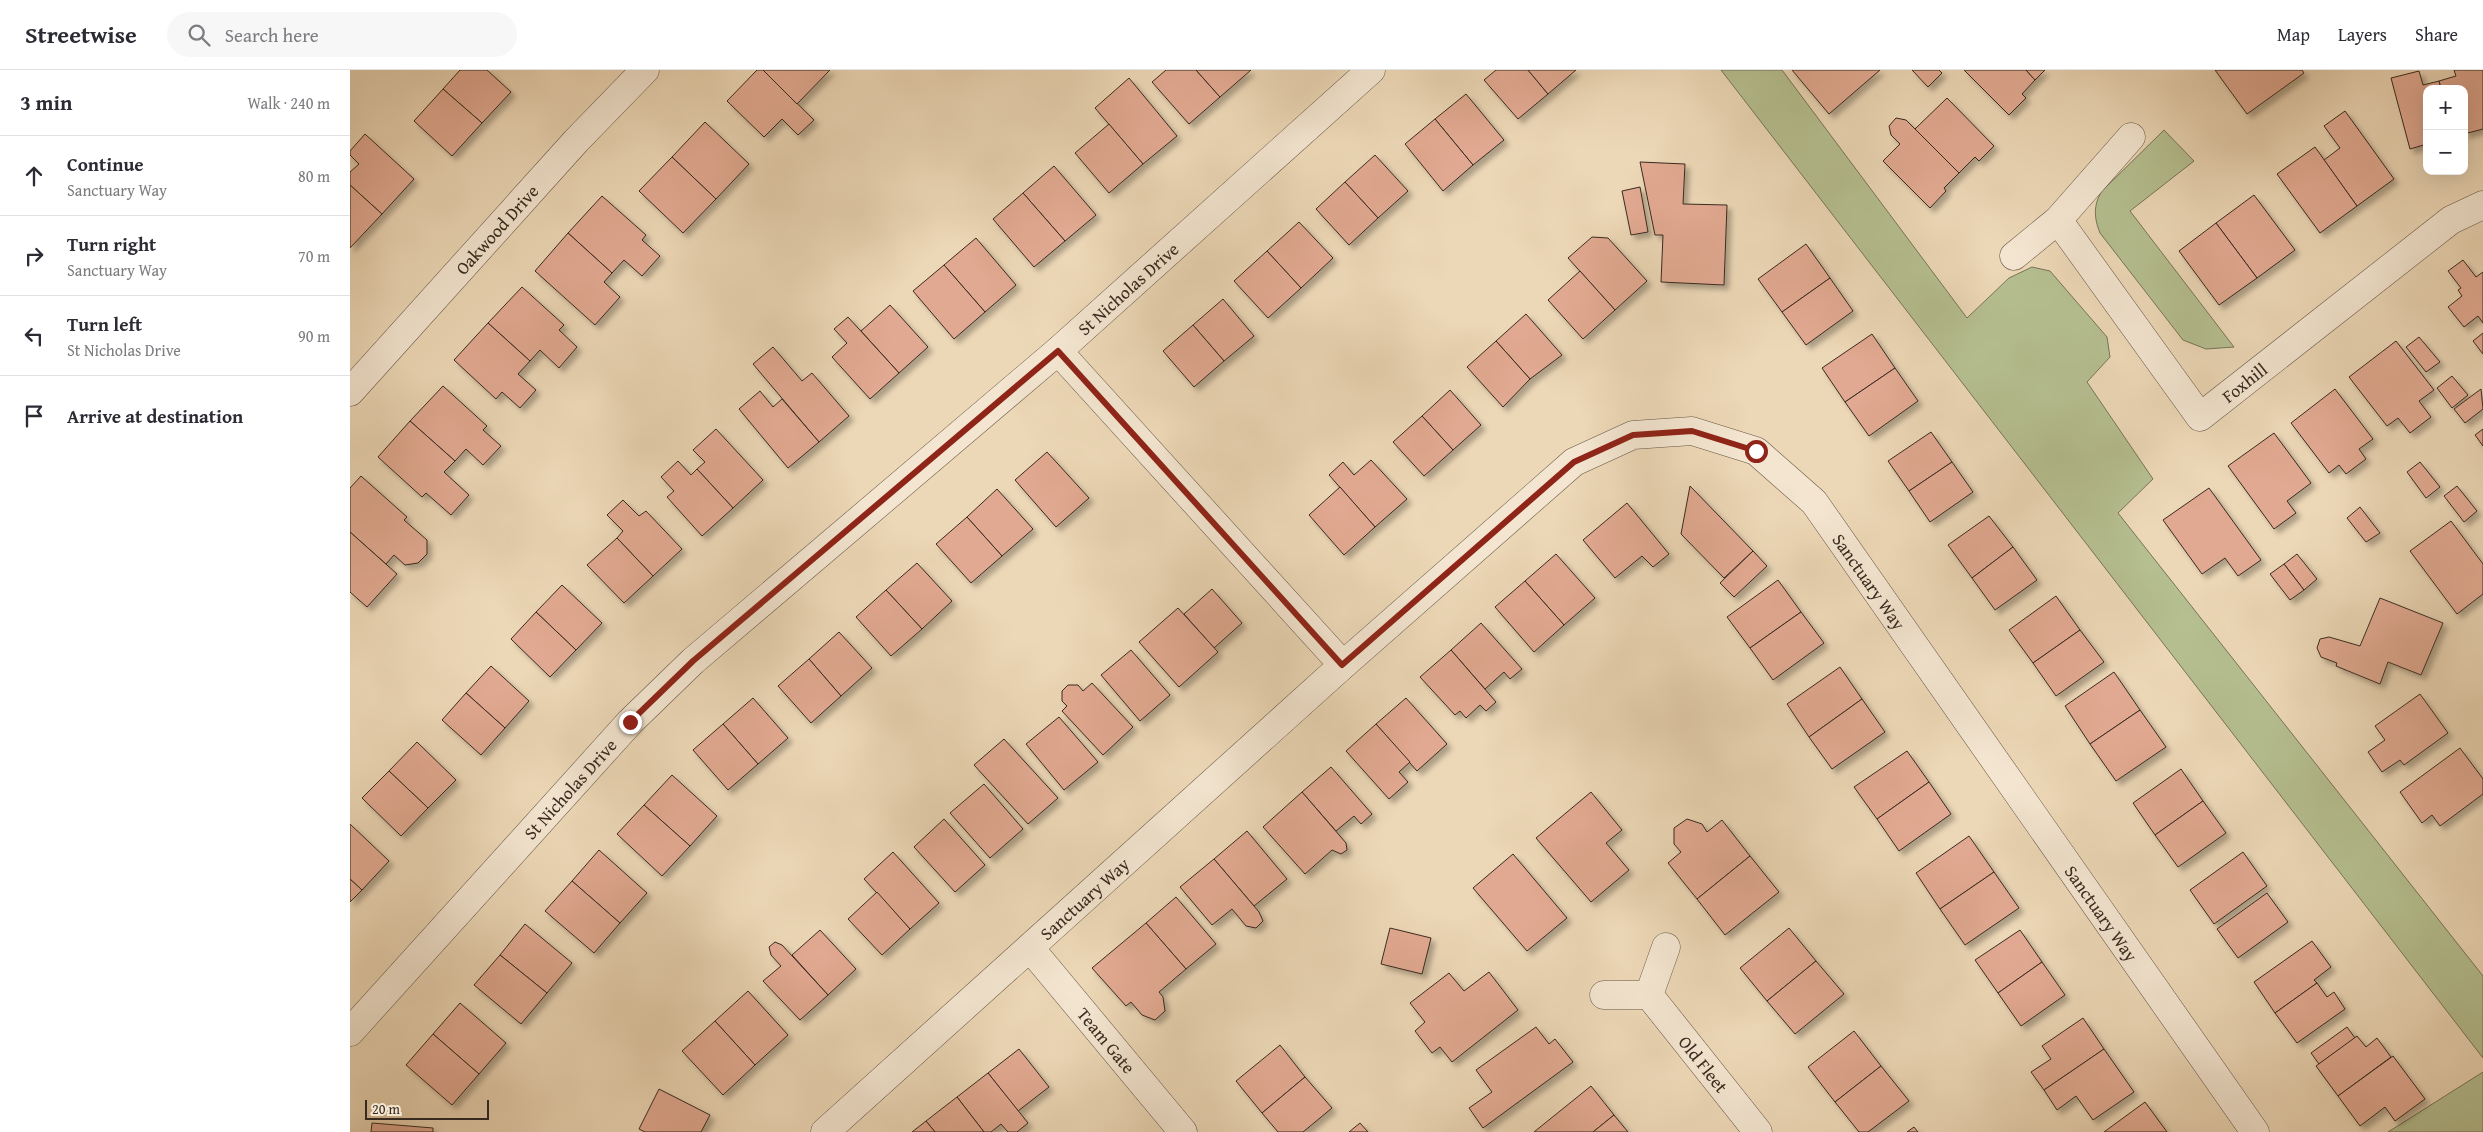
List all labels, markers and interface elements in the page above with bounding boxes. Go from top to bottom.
search box [167,12,517,57]
text: Streetwise [25,17,137,52]
icon: search [185,21,213,49]
text: Search here [225,21,319,49]
text: Map [2277,21,2310,48]
text: Layers [2338,21,2387,48]
text: Share [2415,21,2458,48]
map controls [2423,85,2468,175]
button: + [2423,85,2468,130]
text: 3 min [20,87,72,118]
text: Walk · 240 m [247,91,330,115]
button: − [2423,130,2468,175]
text: Continue [67,150,144,178]
icon: ahead [20,162,48,190]
text: 80 m [298,164,330,188]
text: Sanctuary Way [67,178,167,202]
street label: Oakwood Drive [449,178,545,280]
text: Turn right [67,230,156,258]
street label: St Nicholas Drive [1071,236,1184,341]
icon: right [20,242,48,270]
text: 70 m [298,244,330,268]
text: Sanctuary Way [67,258,167,282]
text: Turn left [67,310,142,338]
icon: left [20,322,48,350]
text: 90 m [298,324,330,348]
text: St Nicholas Drive [67,338,181,362]
street label: Foxhill [2216,356,2273,409]
icon: arrive [20,402,48,430]
text: Arrive at destination [67,402,243,430]
route start [1745,440,1768,463]
street label: Sanctuary Way [1826,527,1913,635]
route end [619,711,642,734]
street label: St Nicholas Drive [517,732,623,845]
street label: Sanctuary Way [1033,851,1135,946]
street label: Sanctuary Way [2058,859,2145,967]
street label: Team Gate [1071,1001,1142,1079]
street label: Old Fleet [1672,1029,1736,1099]
scale bar [365,1097,489,1120]
text: 20 m [372,1099,400,1119]

